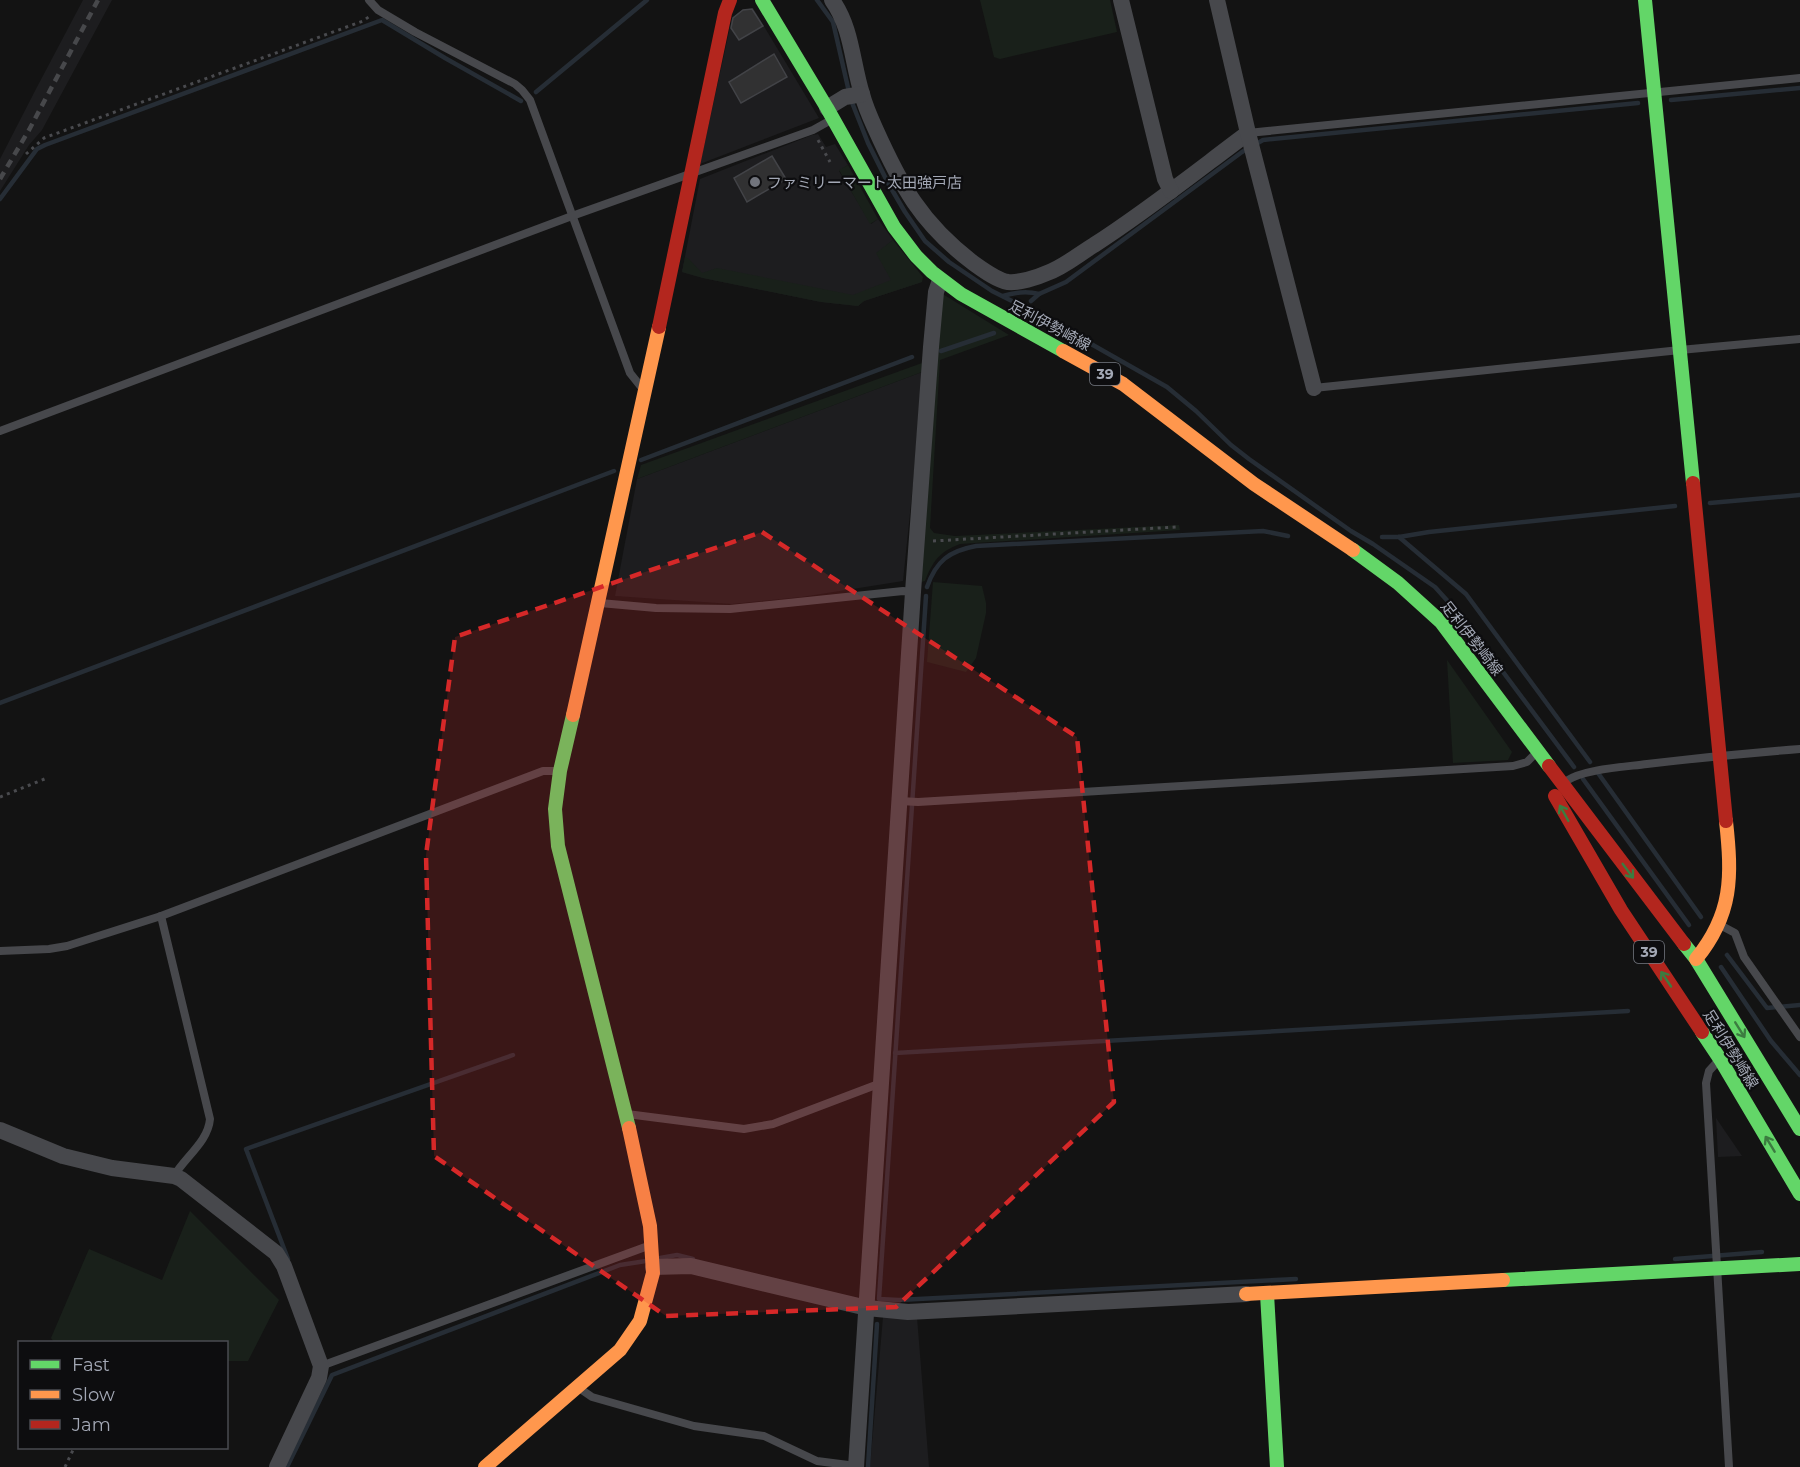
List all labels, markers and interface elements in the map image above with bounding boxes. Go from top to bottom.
place label: ファミリーマート太田強戸店 [767,173,962,192]
marker: ファミリーマート太田強戸店 [748,175,762,189]
street label: 足利伊勢崎線 [1006,295,1094,355]
road number: 39 [1090,363,1120,385]
street label: 足利伊勢崎線 [1437,597,1507,679]
one-way arrow [1558,805,1570,822]
one-way arrow [1621,862,1634,878]
road number: 39 [1634,941,1664,963]
one-way arrow [1660,970,1673,987]
street label: 足利伊勢崎線 [1699,1006,1763,1092]
one-way arrow [1734,1021,1746,1038]
one-way arrow [1764,1136,1776,1153]
legend [18,1341,228,1449]
text: Fast [72,1354,110,1376]
text: Slow [72,1384,115,1406]
text: Jam [71,1414,111,1436]

